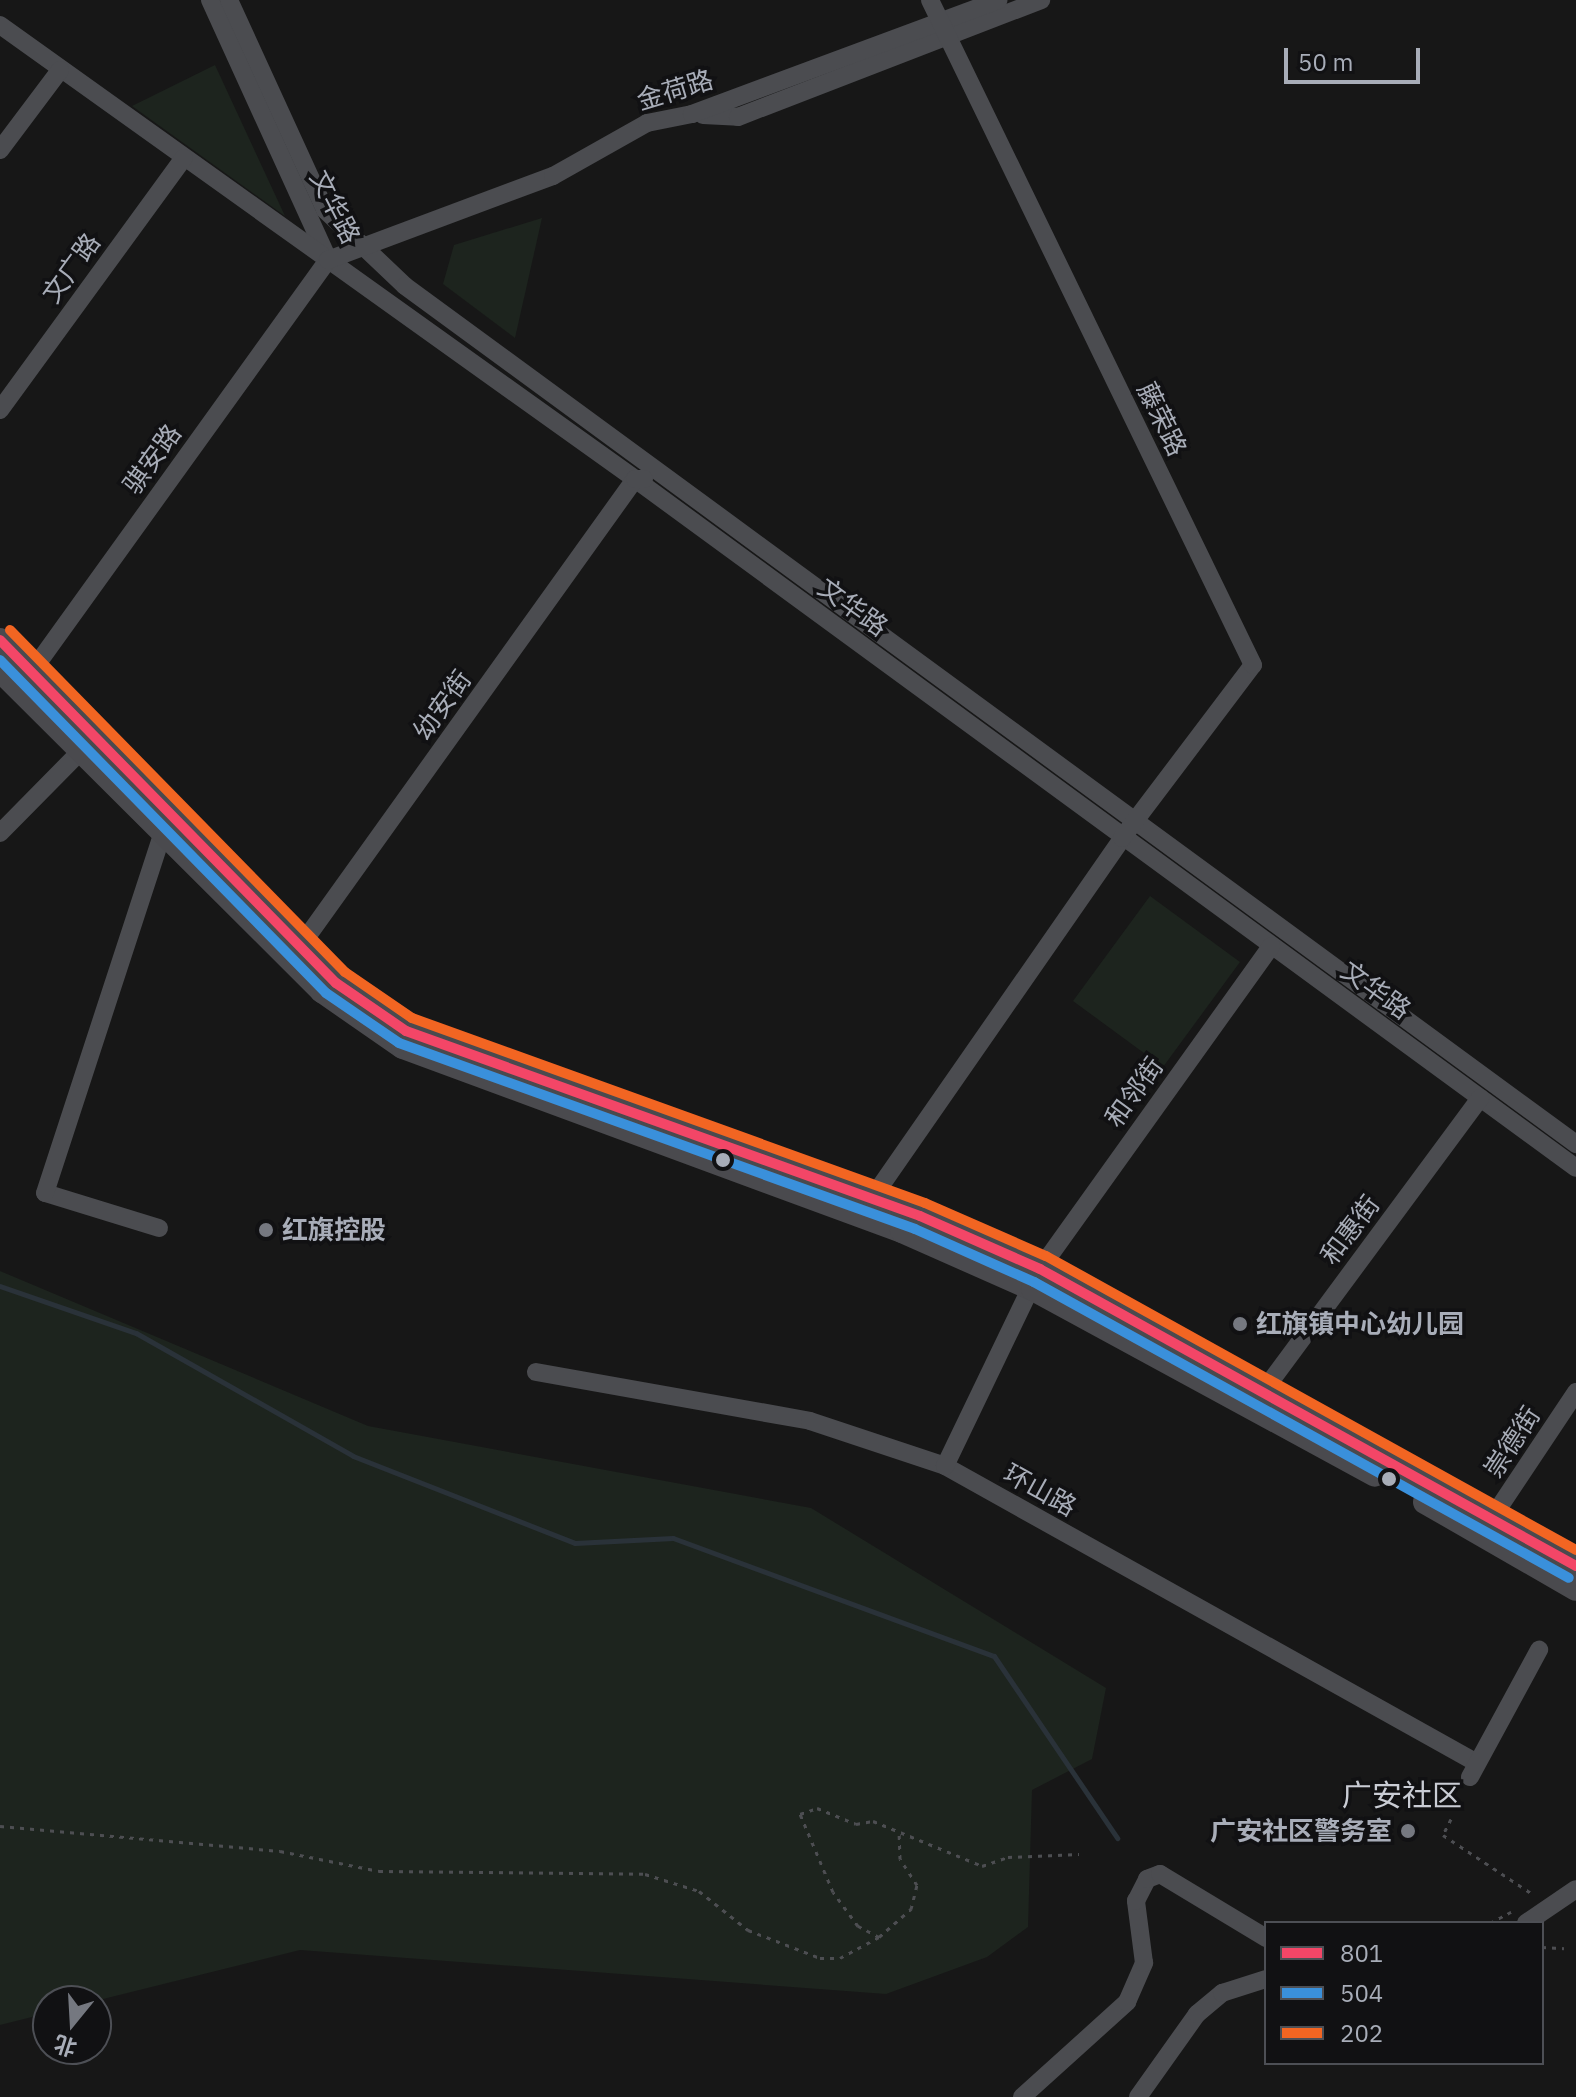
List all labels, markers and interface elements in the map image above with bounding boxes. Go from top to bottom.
scale bar [1288,32,1424,82]
text: 50 m [1298,46,1353,78]
street label: 金荷路 [633,64,717,116]
street label: 文华路 [303,165,367,249]
street label: 文广路 [35,227,107,309]
street label: 藤荣路 [1131,377,1193,461]
street label: 骐安路 [116,418,188,500]
street label: 文华路 [812,571,894,643]
street label: 幼安街 [406,664,478,746]
street label: 文华路 [1335,954,1417,1026]
street label: 和邻街 [1098,1051,1170,1133]
unlabelled marker [715,1152,731,1168]
street label: 和惠街 [1314,1189,1386,1271]
place label: 红旗控股 [282,1214,386,1246]
marker: 红旗控股 [257,1221,275,1239]
place label: 红旗镇中心幼儿园 [1256,1308,1464,1340]
marker: 红旗镇中心幼儿园 [1231,1315,1249,1333]
street label: 崇德街 [1478,1401,1546,1483]
street label: 环山路 [998,1457,1082,1523]
unlabelled marker [1381,1471,1397,1487]
district label: 广安社区 [1342,1777,1462,1813]
place label: 广安社区警务室 [1210,1815,1392,1847]
marker: 广安社区警务室 [1399,1822,1417,1840]
legend [1264,1921,1544,2065]
text: 801 [1340,1937,1383,1969]
text: 504 [1340,1977,1383,2009]
north arrow [32,1985,112,2065]
text: 202 [1340,2017,1383,2049]
text: 北 [50,2029,80,2064]

